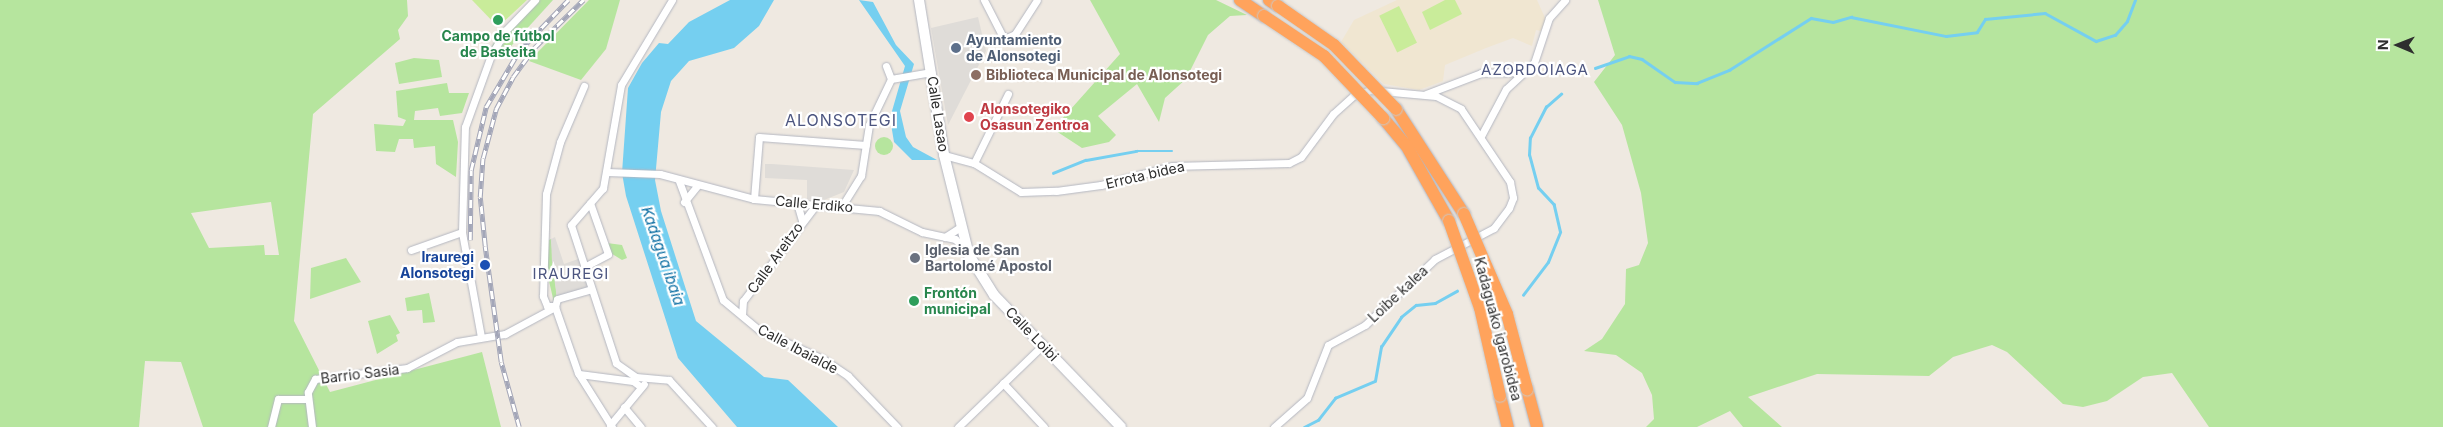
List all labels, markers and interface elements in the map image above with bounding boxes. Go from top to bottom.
marker: Campo de fútbol de Basteita [492,14,504,26]
north arrow [2373,20,2423,70]
place label: Campo de fútbol de Basteita [441,28,555,60]
place label: Ayuntamiento de Alonsotegi [966,32,1062,64]
text: N [2374,39,2391,50]
marker: Ayuntamiento de Alonsotegi [950,42,962,54]
district label: AZORDOIAGA [1480,61,1590,79]
place label: Biblioteca Municipal de Alonsotegi [986,67,1222,83]
marker: Biblioteca Municipal de Alonsotegi [970,69,982,81]
street label: Calle Lasao [924,75,952,153]
place label: Alonsotegiko Osasun Zentroa [980,101,1089,134]
district label: ALONSOTEGI [784,110,898,130]
marker: Alonsotegiko Osasun Zentroa [962,110,976,124]
street label: Errota bidea [1104,158,1186,192]
street label: Calle Erdiko [774,192,854,216]
water label: Kadagua ibaia [638,204,688,308]
street label: Calle Areitzo [744,219,806,297]
place label: Iglesia de San Bartolomé Apostol [925,242,1052,274]
place label: Irauregi Alonsotegi [400,249,474,282]
marker: Iglesia de San Bartolomé Apostol [909,252,921,264]
street label: Kadaguako igarobidea [1471,255,1525,403]
marker: Irauregi Alonsotegi [478,258,492,272]
street label: Loibe kalea [1365,262,1431,326]
district label: IRAUREGI [532,265,610,283]
place label: Frontón municipal [924,285,991,318]
marker: Frontón municipal [908,295,920,307]
street label: Calle Loibi [1002,303,1062,365]
street label: Calle Ibaialde [755,321,841,377]
street label: Barrio Sasia [320,361,400,387]

